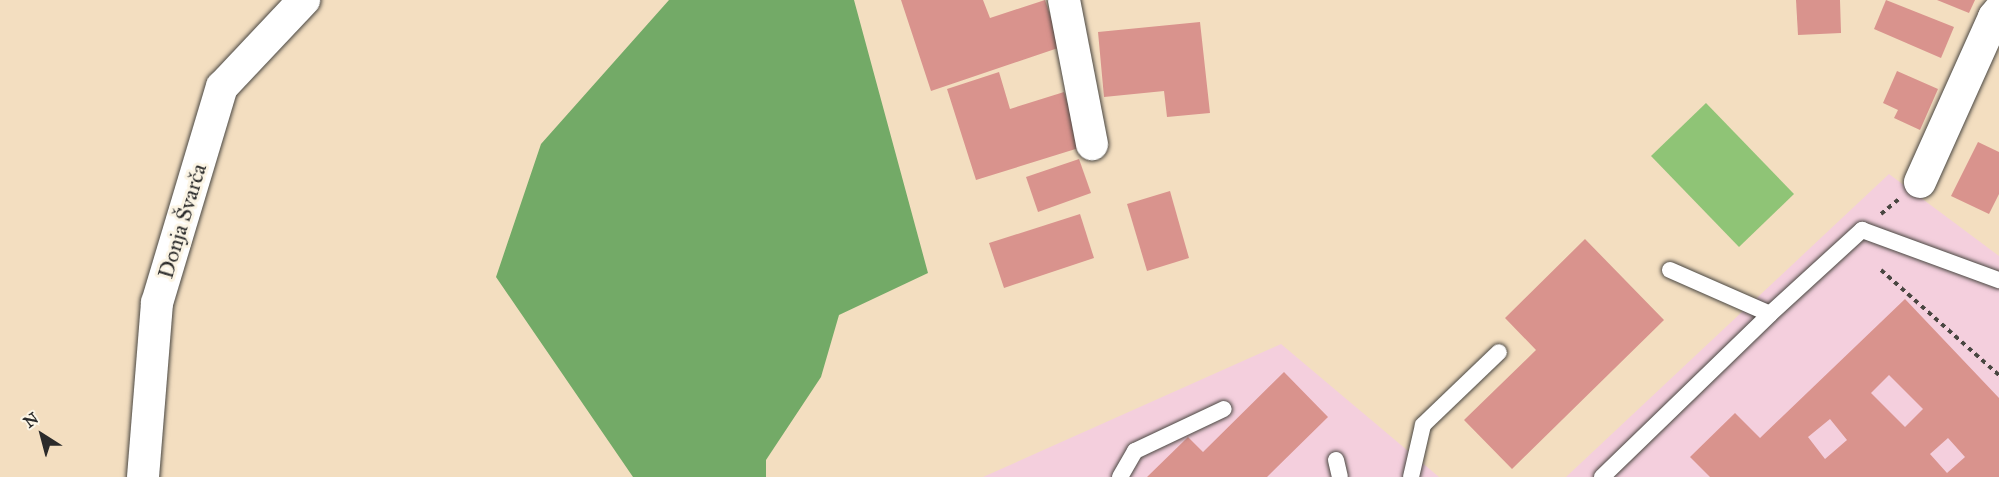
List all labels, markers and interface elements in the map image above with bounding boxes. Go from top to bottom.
street label: Donja Švarča [152,160,212,282]
north arrow [12,405,72,465]
text: N [20,408,42,432]

